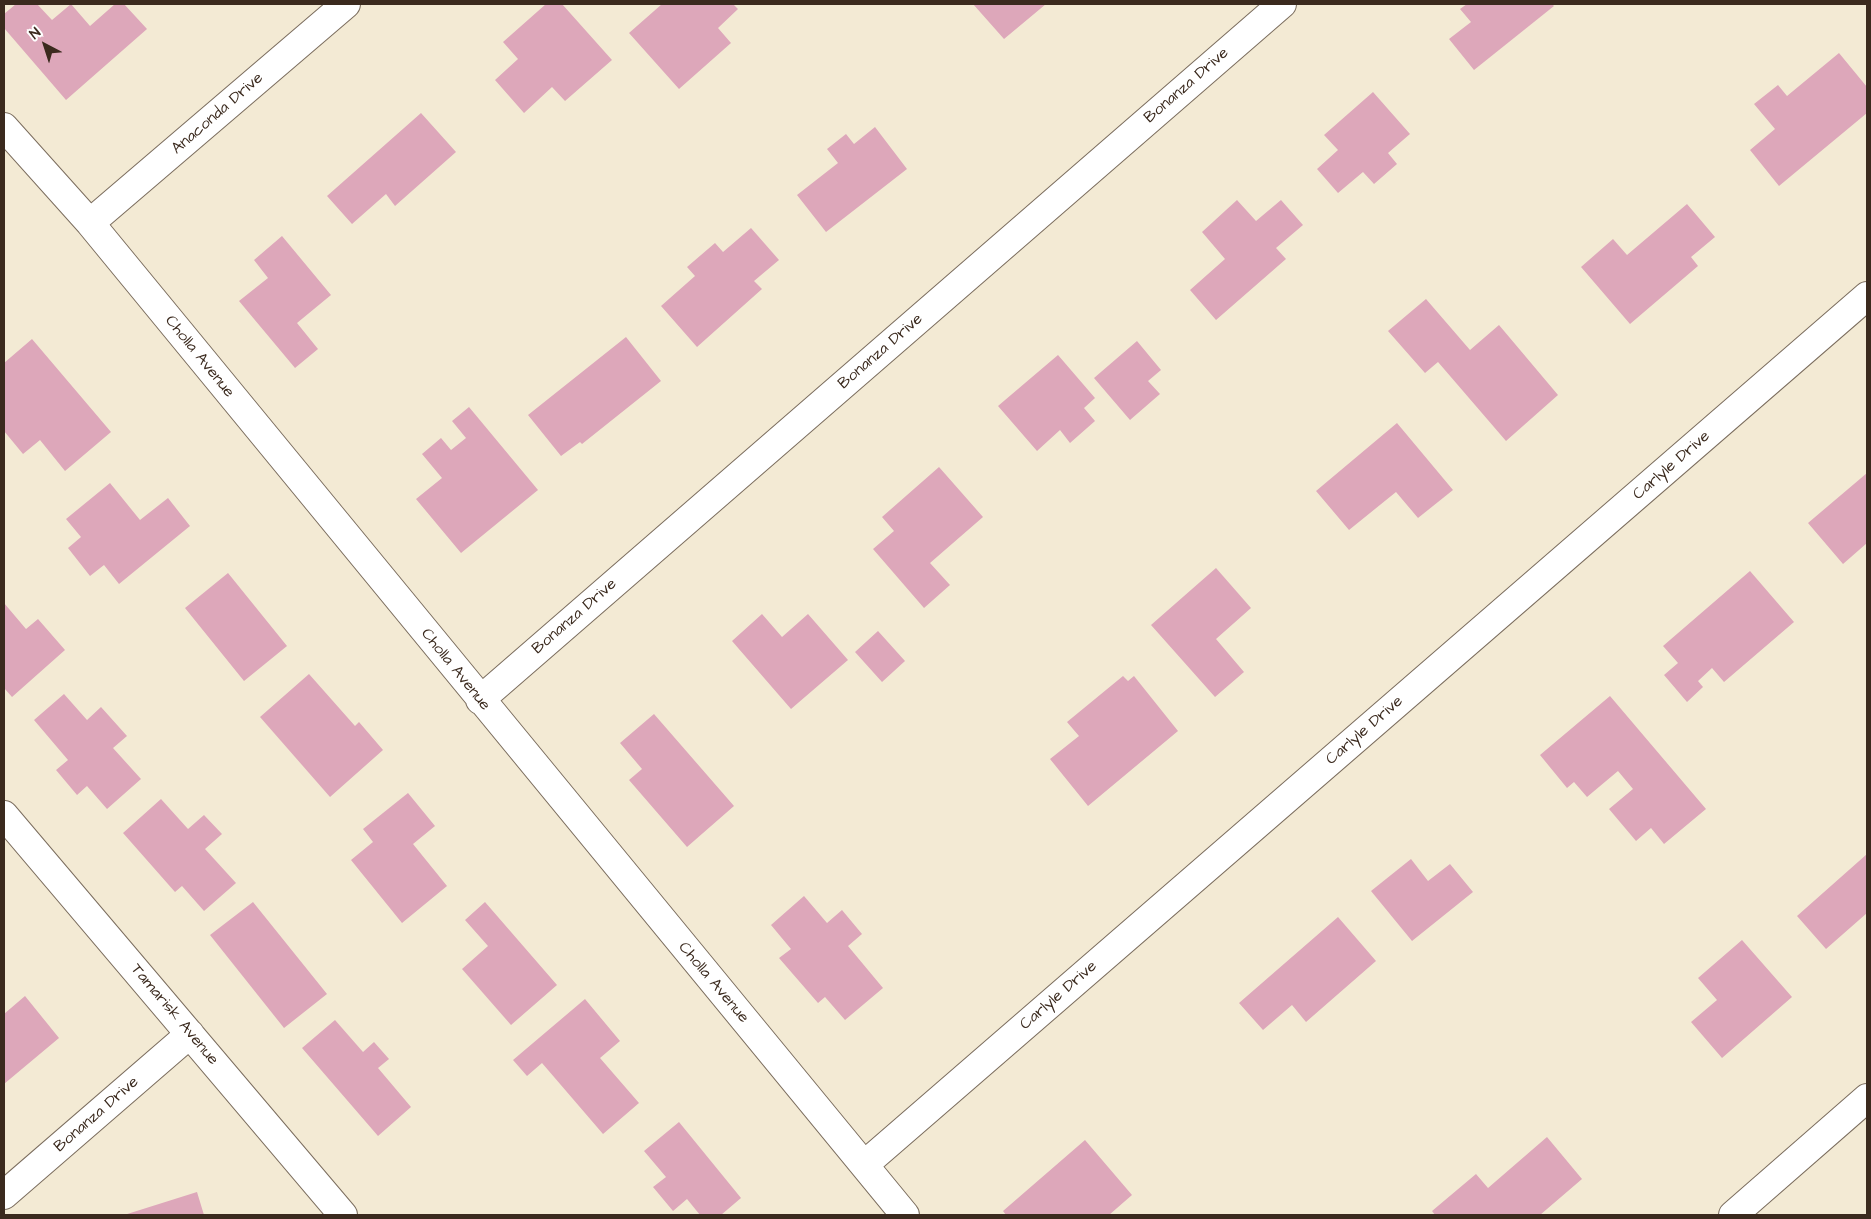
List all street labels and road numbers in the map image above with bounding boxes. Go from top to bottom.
street label: Bonanza Drive [1141,44,1233,128]
street label: Anaconda Drive [168,69,268,159]
street label: Bonanza Drive [835,310,927,394]
street label: Cholla Avenue [160,312,238,402]
street label: Carlyle Drive [1630,427,1714,505]
street label: Bonanza Drive [529,575,621,659]
street label: Cholla Avenue [416,625,494,715]
street label: Carlyle Drive [1323,692,1407,770]
street label: Cholla Avenue [674,939,752,1027]
street label: Carlyle Drive [1017,957,1101,1035]
street label: Tamarisk Avenue [126,960,222,1070]
street label: Bonanza Drive [51,1073,143,1157]

